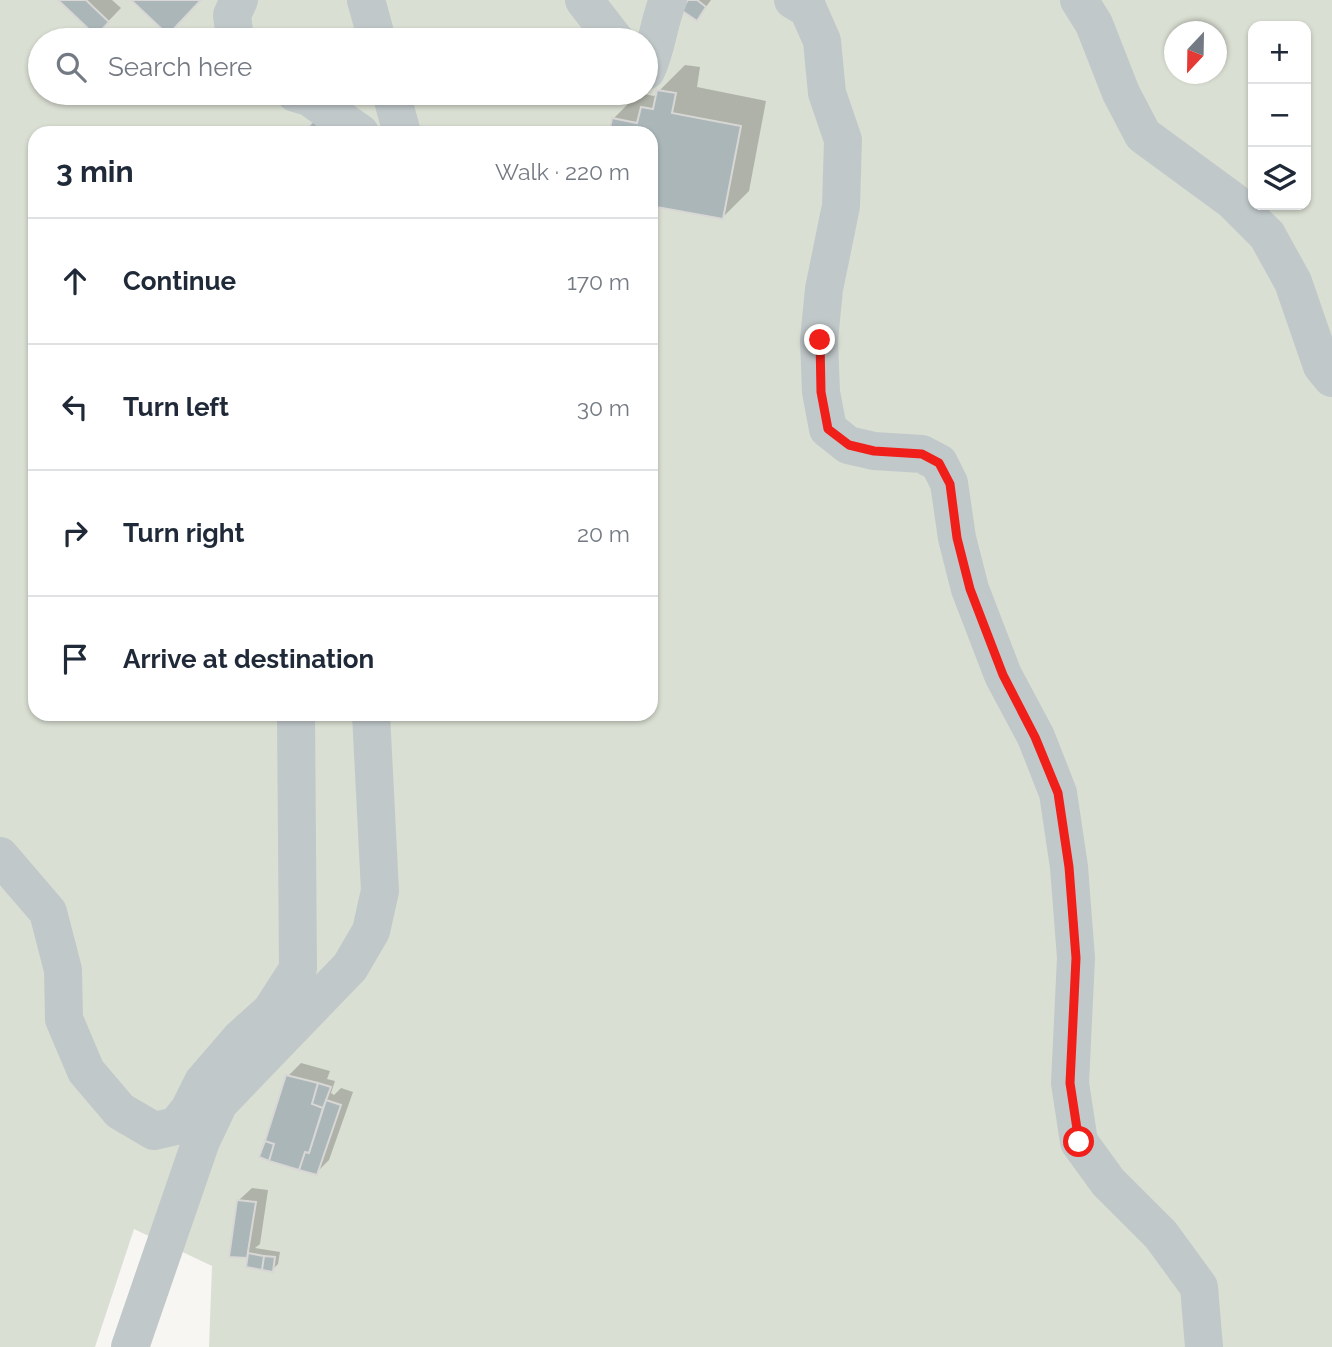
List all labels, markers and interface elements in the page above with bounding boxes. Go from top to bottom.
north arrow [1164,21,1227,84]
map controls [1248,21,1311,210]
button: + [1248,21,1311,84]
search box [28,28,658,105]
icon: search [52,48,90,86]
text: Search here [108,52,252,82]
button: − [1248,84,1311,147]
button: layers [1248,147,1311,210]
text: 3 min [56,154,134,189]
text: Walk · 220 m [495,158,630,185]
icon: ahead [56,262,94,300]
text: Continue [123,266,236,296]
text: 170 m [567,268,630,295]
route end [804,324,835,355]
icon: left [56,388,94,426]
text: Turn left [123,392,229,422]
text: 30 m [577,394,630,421]
icon: right [56,514,94,552]
text: Turn right [123,518,244,548]
text: 20 m [577,520,630,547]
icon: arrive [56,640,94,678]
text: Arrive at destination [123,644,374,674]
route start [1063,1126,1094,1157]

